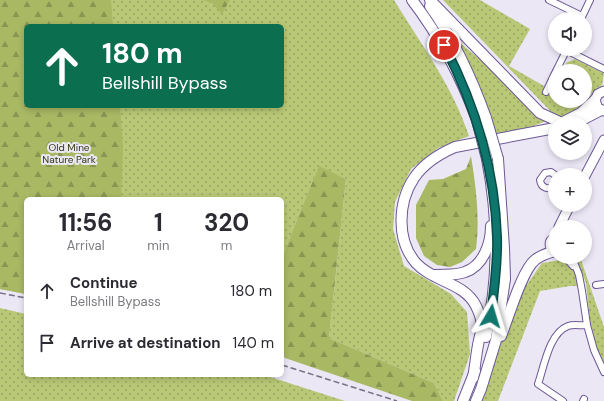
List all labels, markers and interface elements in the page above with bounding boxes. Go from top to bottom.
map controls [548,12,592,264]
button: sound [548,12,592,56]
pin [427,28,461,62]
icon: arrive [433,34,455,56]
text: 180 m [102,35,183,72]
icon: ahead [36,40,88,92]
button: search [548,64,592,108]
text: Bellshill Bypass [102,71,228,95]
button: layers [548,116,592,160]
park label: Old Mine Nature Park [42,141,96,166]
button: + [548,168,592,212]
text: 11:56 [59,207,112,238]
text: 1 [154,207,163,238]
text: 320 [204,207,249,238]
button: − [548,220,592,264]
text: Arrival [67,237,105,254]
text: min [147,237,169,254]
text: m [221,237,232,254]
text: Continue [70,273,138,293]
icon: ahead [36,280,58,302]
text: 180 m [231,281,272,301]
text: Bellshill Bypass [70,293,161,310]
position arrow [470,295,512,337]
icon: arrive [36,332,58,354]
text: Arrive at destination [70,333,221,353]
text: 140 m [233,333,274,353]

